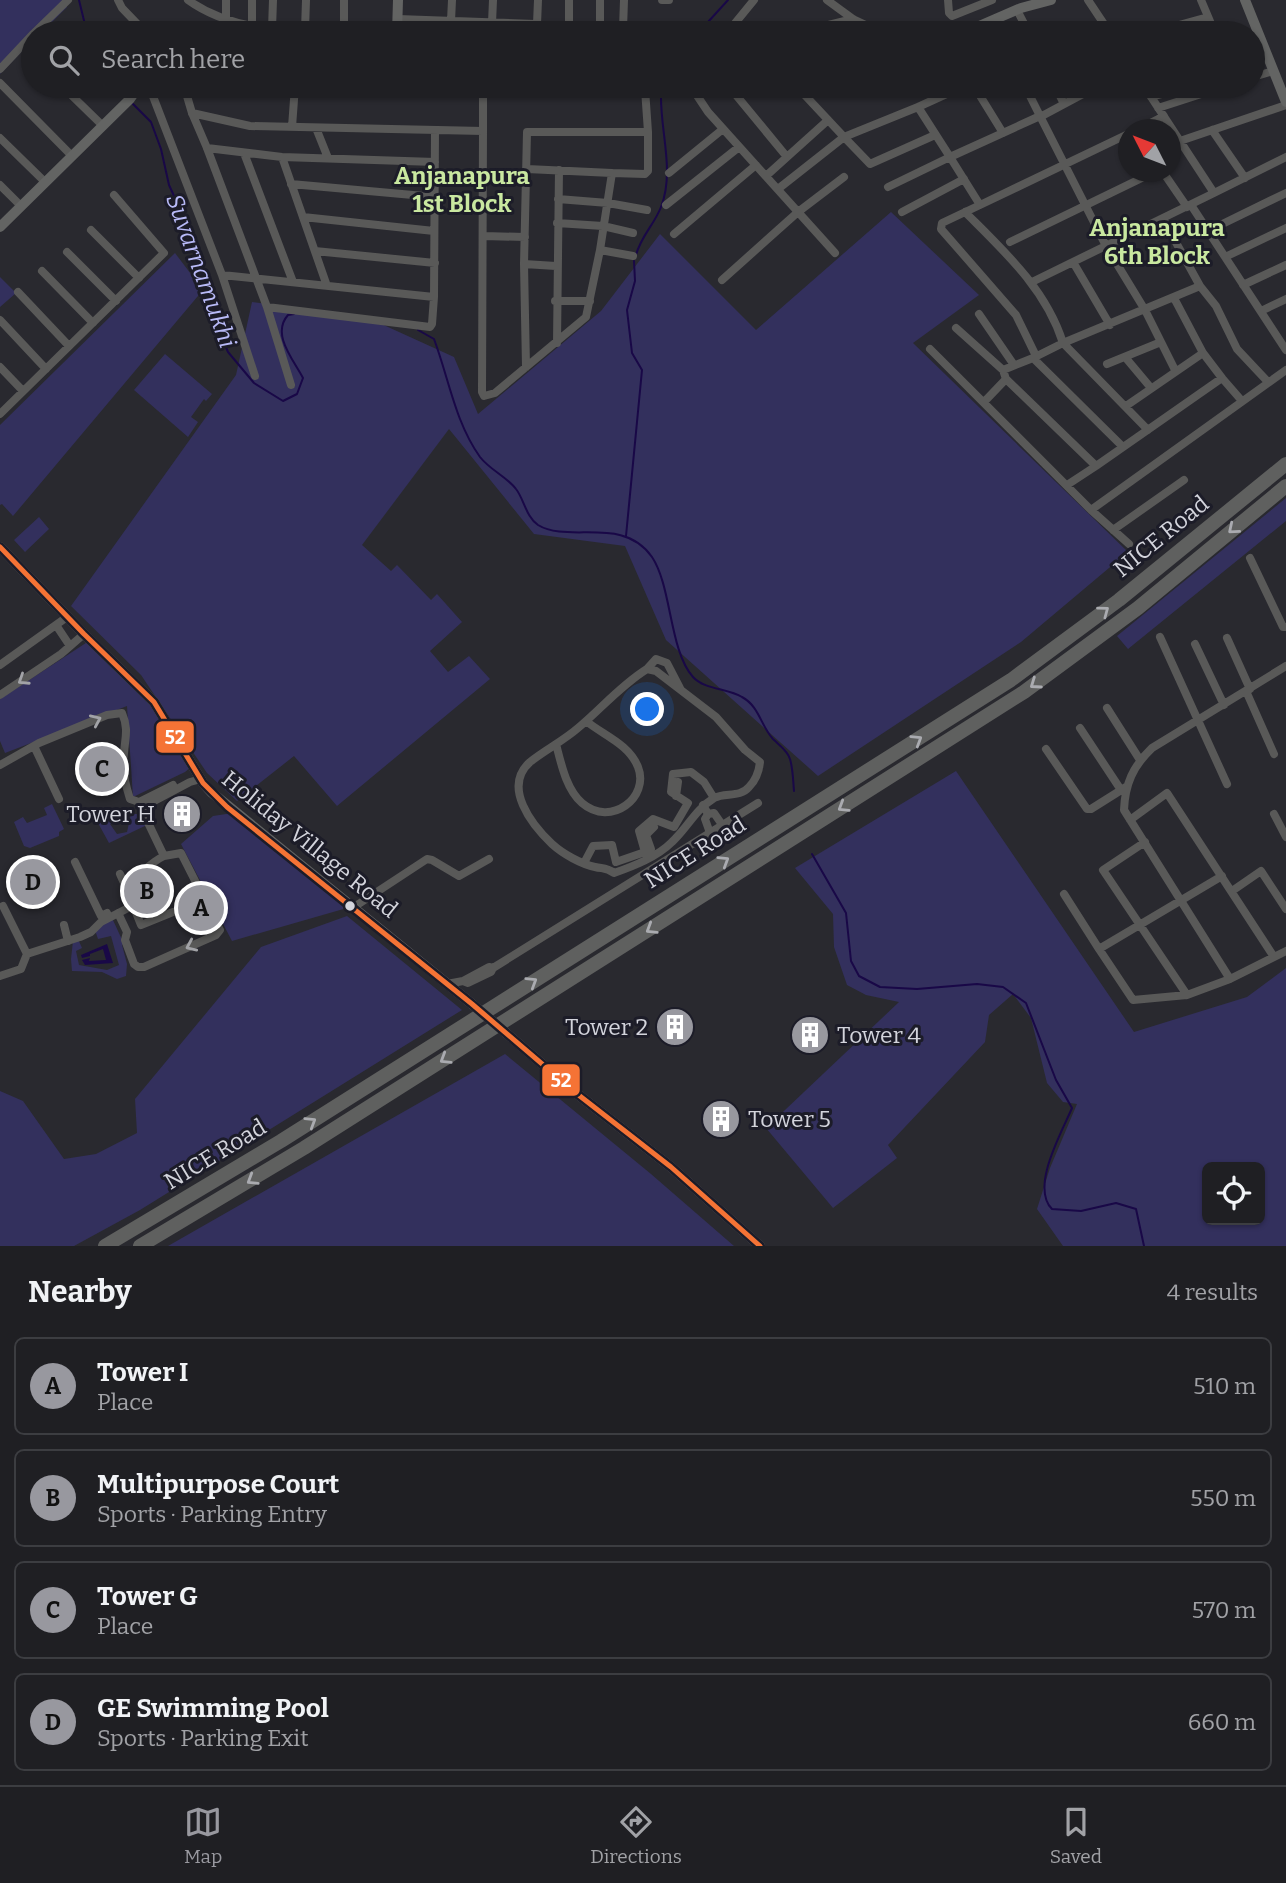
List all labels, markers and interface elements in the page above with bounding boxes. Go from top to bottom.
search box [21,21,1265,98]
icon: search [45,41,83,79]
text: Search here [101,44,245,75]
north arrow [1118,119,1181,182]
district label: Anjanapura 1st Block [394,162,530,218]
water label: Suvarnamukhi [160,190,242,352]
district label: Anjanapura 6th Block [1089,214,1225,270]
street label: NICE Road [1108,489,1214,583]
one-way arrow [1229,521,1242,533]
one-way arrow [1097,607,1109,619]
one-way arrow [18,671,31,684]
one-way arrow [1030,676,1043,688]
your location [630,692,664,726]
one-way arrow [89,714,101,728]
line badge: 52 [155,720,195,754]
text: 52 [165,726,186,749]
one-way arrow [909,735,922,748]
pin: C [79,743,125,795]
street label: Holiday Village Road [217,765,404,924]
building icon: Tower H [161,793,203,835]
one-way arrow [838,799,851,812]
place label: Tower H [66,800,155,828]
street label: NICE Road [639,810,751,894]
pin: D [10,856,56,908]
one-way arrow [717,856,730,869]
pin: B [124,865,170,917]
pin: A [178,882,224,934]
unlabelled marker [343,899,357,913]
one-way arrow [646,920,659,933]
one-way arrow [185,938,198,952]
one-way arrow [524,978,537,991]
building icon: Tower 2 [654,1006,696,1048]
place label: Tower 2 [565,1013,648,1041]
building icon: Tower 4 [789,1014,831,1056]
place label: Tower 4 [837,1021,921,1049]
one-way arrow [440,1050,453,1063]
line badge: 52 [541,1063,581,1097]
text: 52 [551,1069,572,1092]
building icon: Tower 5 [700,1098,742,1140]
place label: Tower 5 [748,1105,831,1133]
street label: NICE Road [159,1112,271,1195]
one-way arrow [304,1117,317,1130]
map controls [1202,1162,1265,1225]
button: locate [1202,1162,1265,1225]
one-way arrow [247,1171,260,1184]
text: Nearby [28,1274,132,1310]
text: 4 results [1167,1278,1258,1306]
text: Tower I [97,1357,188,1388]
text: A [45,1372,61,1400]
text: 510 m [1193,1372,1256,1400]
text: Place [97,1388,153,1416]
text: Multipurpose Court [97,1469,339,1500]
text: B [46,1484,60,1512]
text: 550 m [1190,1484,1256,1512]
text: Sports · Parking Entry [97,1500,327,1528]
text: Tower G [97,1581,198,1612]
text: C [46,1596,60,1624]
text: 570 m [1192,1596,1256,1624]
text: Place [97,1612,153,1640]
text: GE Swimming Pool [97,1693,329,1724]
text: D [45,1708,61,1736]
text: 660 m [1188,1708,1256,1736]
text: Sports · Parking Exit [97,1724,309,1752]
tab: Map [184,1803,222,1868]
tab: Directions [590,1803,682,1868]
tab: Saved [1050,1803,1102,1868]

